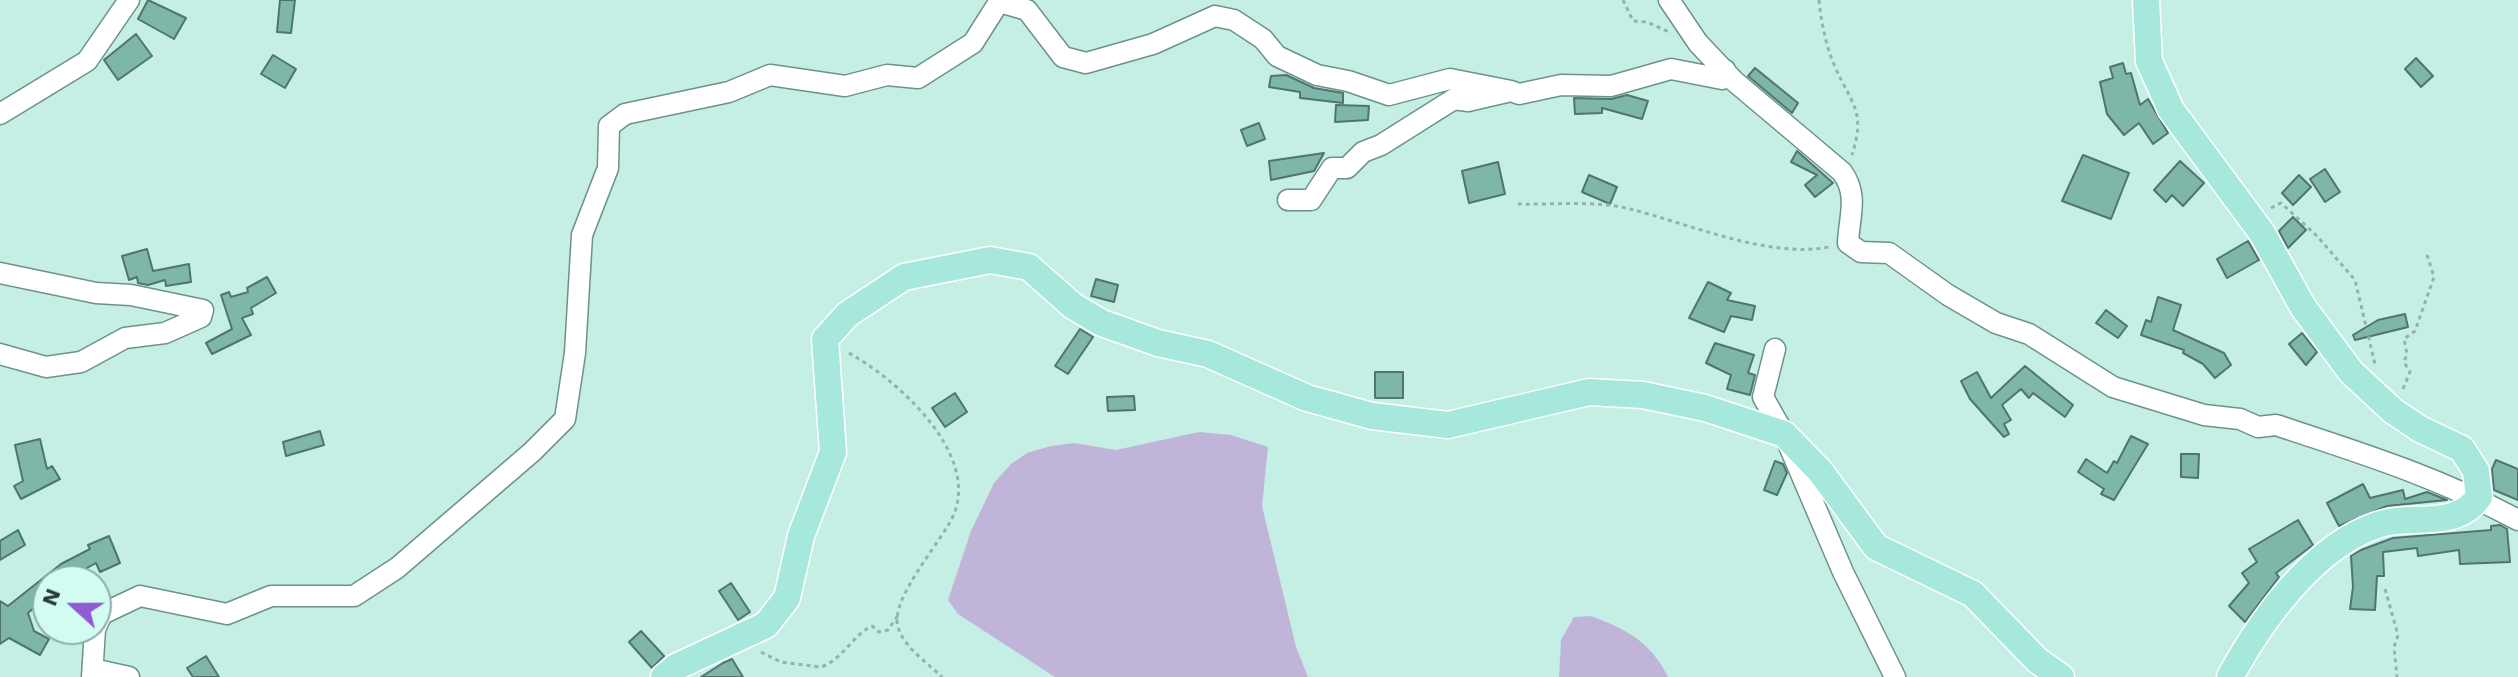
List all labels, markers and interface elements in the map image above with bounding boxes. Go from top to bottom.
north arrow [32,565,112,645]
text: N [36,585,66,609]

